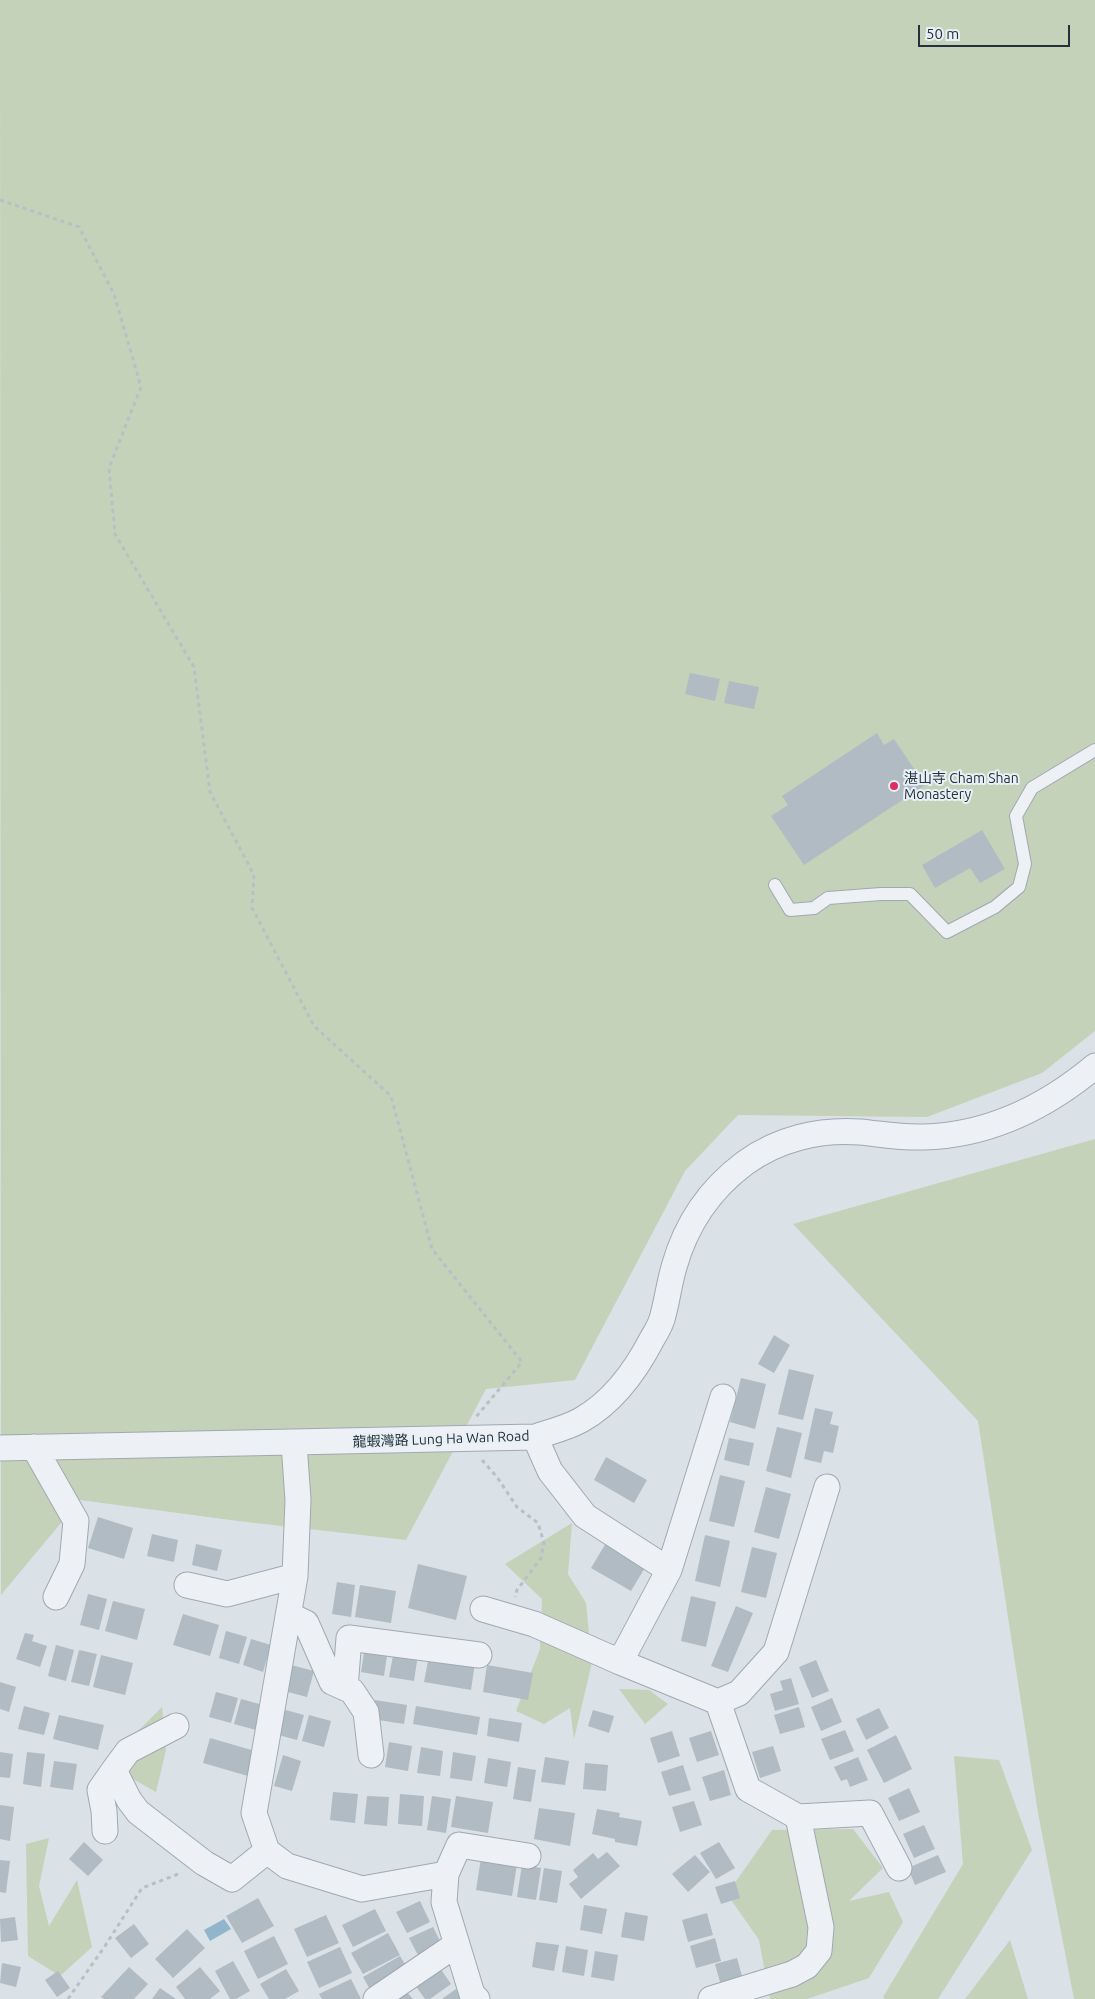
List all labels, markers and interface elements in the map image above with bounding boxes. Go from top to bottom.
scale bar [920,15,1072,47]
text: 50 m [926,25,959,42]
place label: 湛山寺 Cham Shan Monastery [904,770,1019,802]
marker: 湛山寺 Cham Shan Monastery [888,780,900,792]
street label: 龍蝦灣路 Lung Ha Wan Road [352,1428,530,1450]

